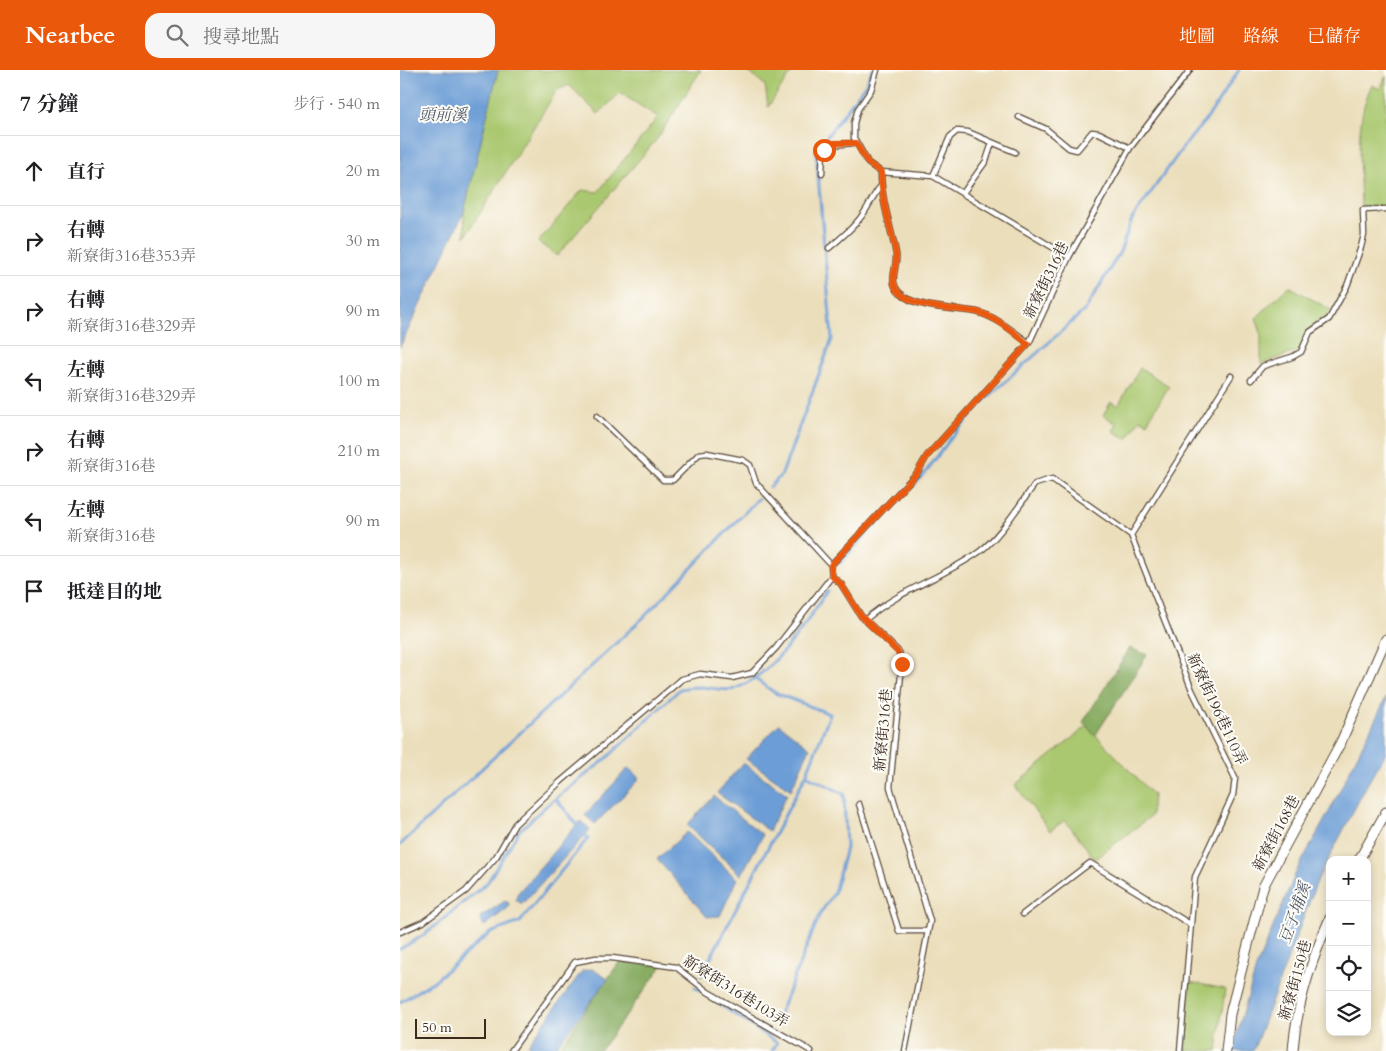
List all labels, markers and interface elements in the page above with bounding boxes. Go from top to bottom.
search box [145,13,495,58]
text: Nearbee [25,19,115,52]
icon: search [163,21,191,49]
text: 搜尋地點 [203,24,279,50]
text: 地圖 [1179,24,1215,49]
text: 路線 [1243,24,1279,49]
text: 已儲存 [1307,24,1361,49]
text: 7 分鐘 [20,90,78,119]
text: 步行 · 540 m [293,93,380,115]
water label: 頭前溪 [419,104,469,126]
route start [813,139,836,162]
icon: ahead [20,157,48,185]
text: 直行 [67,159,105,185]
text: 20 m [346,160,380,182]
text: 右轉 [67,217,105,243]
icon: right [20,227,48,255]
text: 30 m [346,230,380,252]
street label: 新寮街316巷 [1019,238,1073,322]
text: 新寮街316巷353弄 [67,245,196,267]
text: 右轉 [67,287,105,313]
icon: right [20,297,48,325]
text: 90 m [346,300,380,322]
text: 新寮街316巷329弄 [67,315,196,337]
text: 左轉 [67,357,105,383]
icon: left [20,367,48,395]
text: 100 m [338,370,380,392]
text: 新寮街316巷329弄 [67,385,196,407]
text: 右轉 [67,427,105,453]
icon: right [20,437,48,465]
text: 210 m [338,440,380,462]
text: 新寮街316巷 [67,455,156,477]
text: 左轉 [67,497,105,523]
icon: left [20,507,48,535]
text: 90 m [346,510,380,532]
text: 新寮街316巷 [67,525,156,547]
icon: arrive [20,577,48,605]
text: 抵達目的地 [67,579,162,605]
street label: 新寮街196巷110弄 [1182,650,1252,768]
route end [891,653,914,676]
street label: 新寮街316巷 [869,688,897,772]
street label: 新寮街168巷 [1248,792,1304,874]
map controls [1326,856,1371,1036]
button: + [1326,856,1371,901]
water label: 豆子埔溪 [1274,878,1317,947]
button: − [1326,901,1371,946]
street label: 新寮街150巷 [1274,937,1316,1023]
button: locate [1326,946,1371,991]
street label: 新寮街316巷103弄 [679,950,793,1032]
button: layers [1326,991,1371,1036]
scale bar [415,1016,486,1039]
text: 50 m [422,1018,452,1037]

